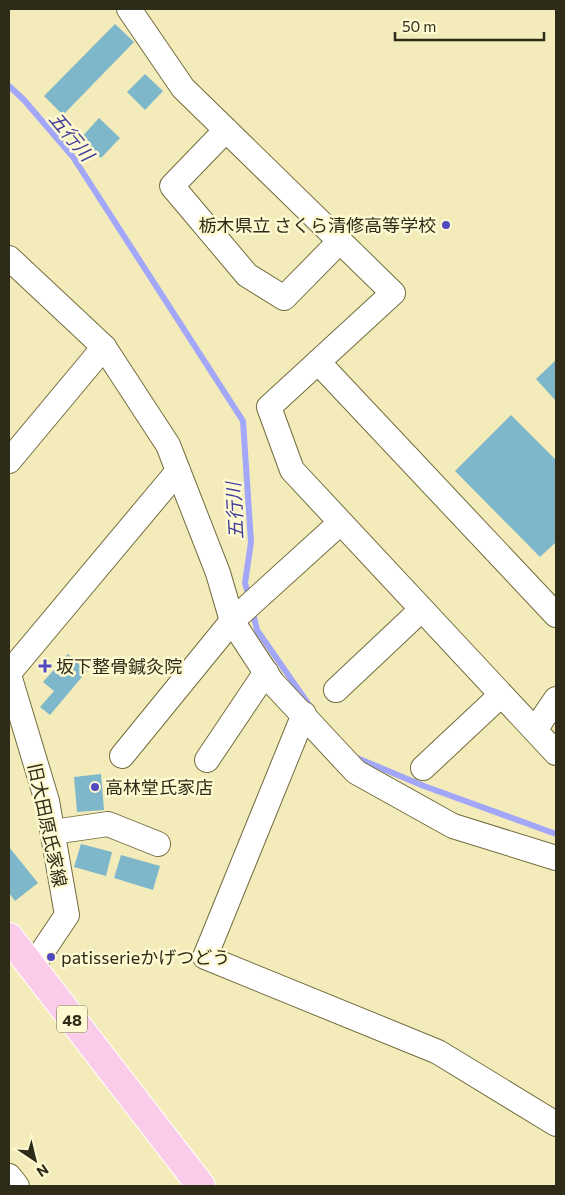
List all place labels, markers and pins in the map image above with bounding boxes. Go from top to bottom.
place label: 栃木県立 さくら清修高等学校 [199,214,436,236]
marker: 栃木県立 さくら清修高等学校 [440,219,452,231]
place label: 坂下整骨鍼灸院 [56,655,182,677]
marker: 坂下整骨鍼灸院 [38,659,52,673]
place label: 高林堂氏家店 [105,776,213,798]
marker: 高林堂氏家店 [89,781,101,793]
place label: patisserieかげつどう [61,946,230,968]
marker: patisserieかげつどう [45,951,57,963]

